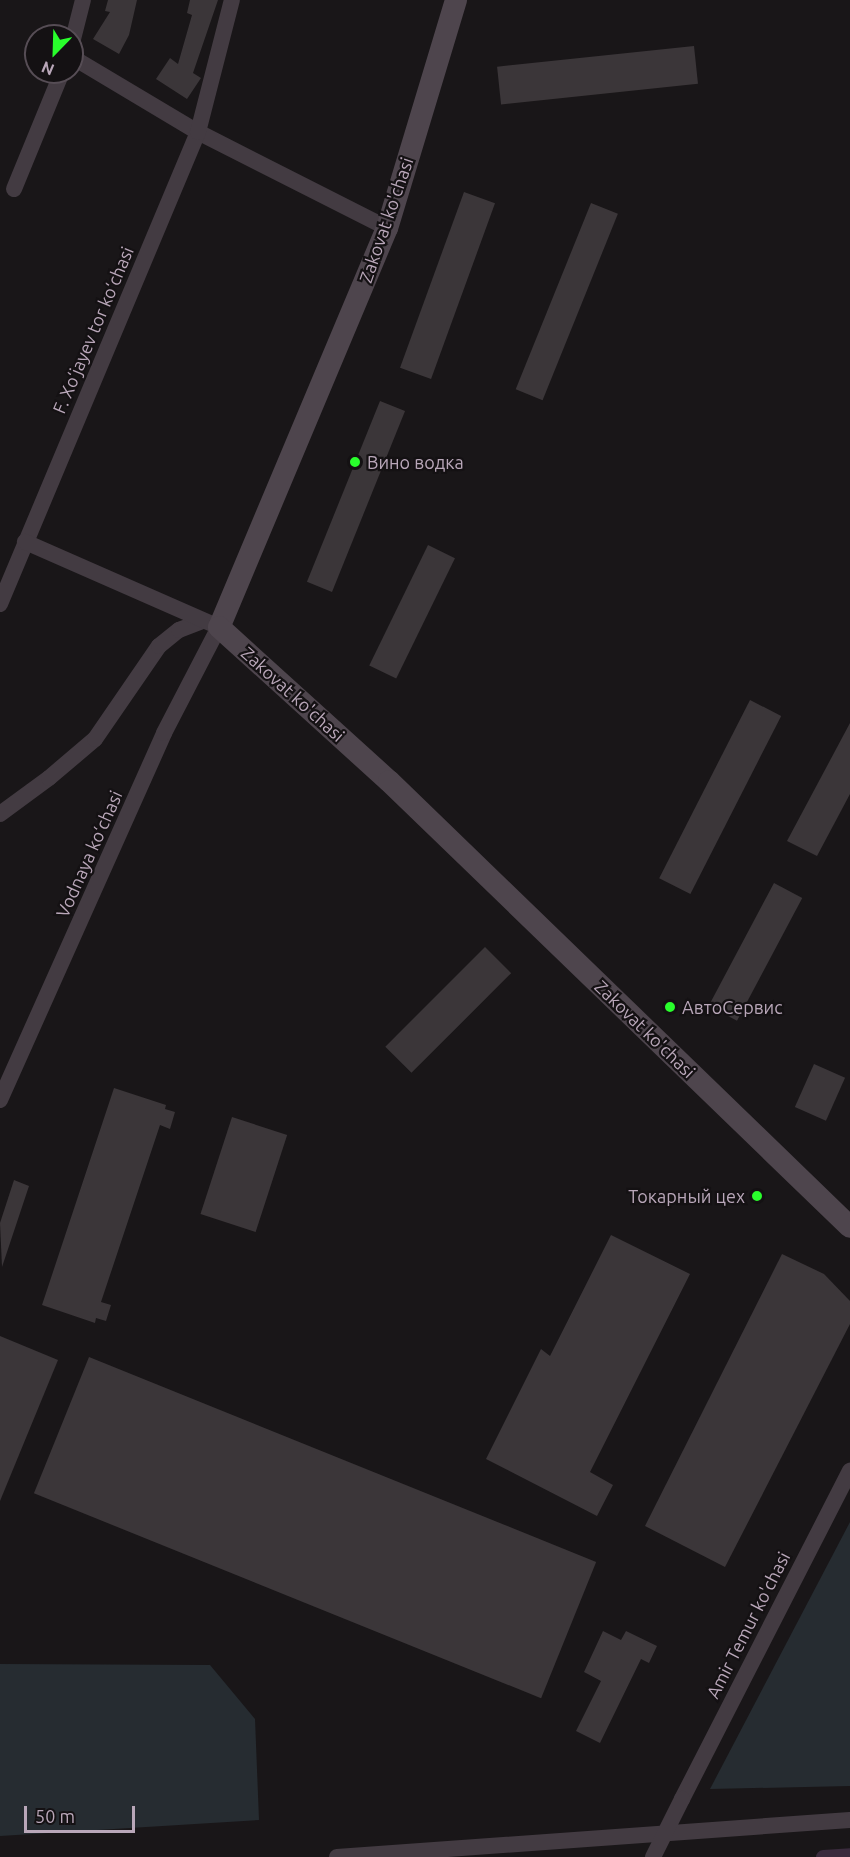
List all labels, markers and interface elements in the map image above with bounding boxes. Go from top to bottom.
north arrow [24,24,84,84]
text: N [39,58,57,79]
street label: Zakovat ko'chasi [354,154,418,286]
street label: F. Xo‘jayev tor ko‘chasi [48,243,138,417]
place label: Вино водка [367,451,464,473]
marker: Вино водка [348,455,362,469]
street label: Zakovat ko'chasi [237,642,349,746]
street label: Vodnaya ko‘chasi [51,787,127,921]
street label: Zakovat ko'chasi [590,976,700,1082]
place label: АвтоСервис [682,996,783,1018]
marker: АвтоСервис [663,1000,677,1014]
place label: Токарный цех [628,1185,745,1207]
marker: Токарный цех [750,1189,764,1203]
street label: Amir Temur ko'chasi [702,1548,794,1702]
scale bar [27,1794,138,1832]
text: 50 m [35,1806,75,1826]

